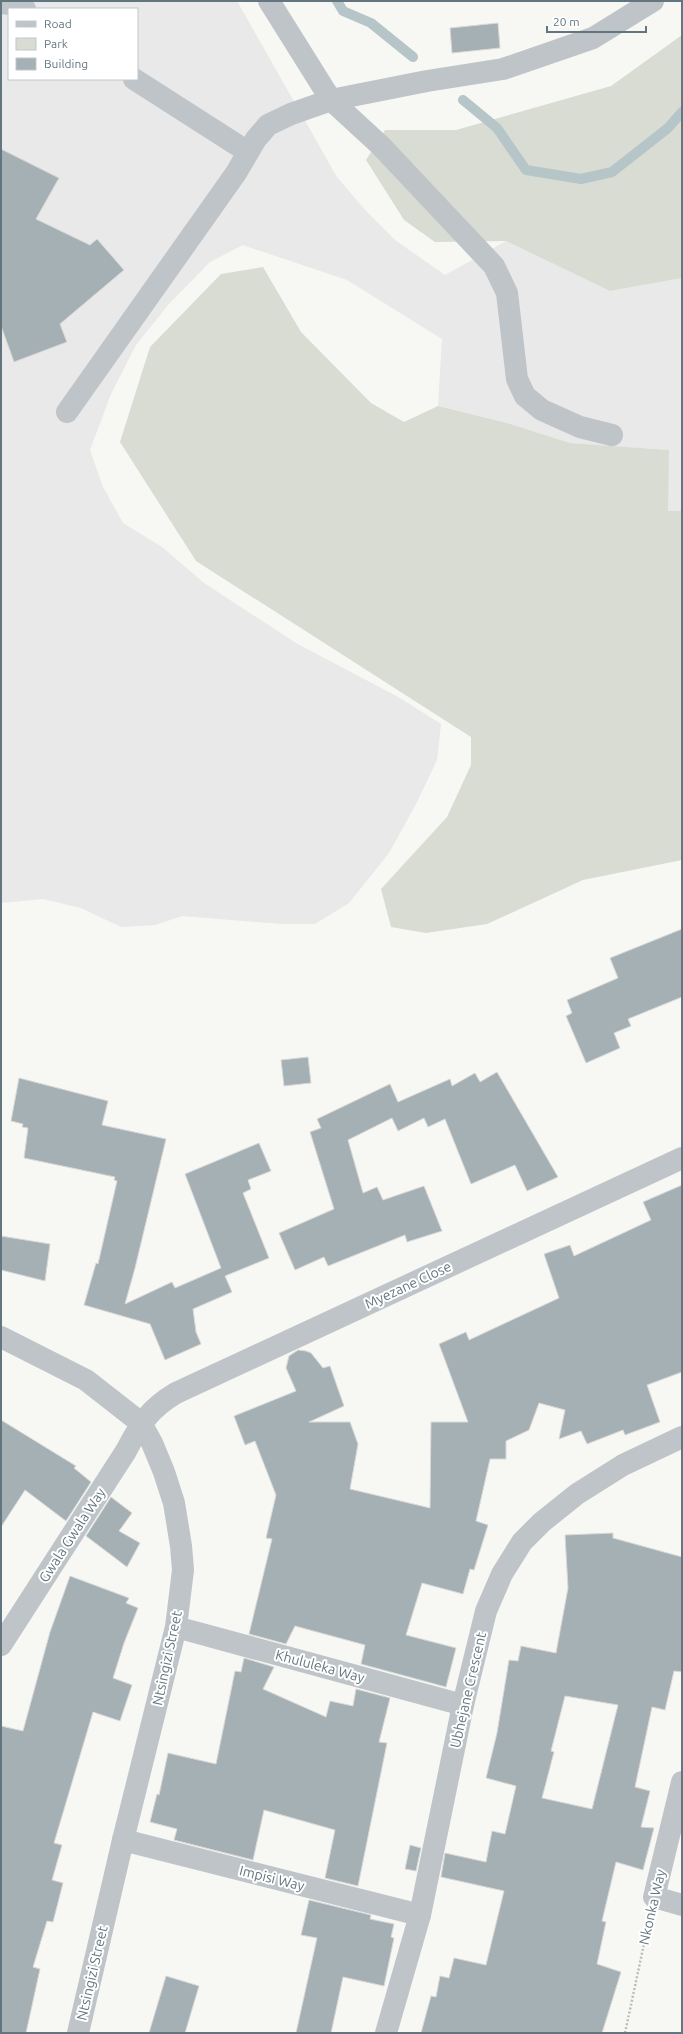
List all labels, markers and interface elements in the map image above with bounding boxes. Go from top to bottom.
legend [8,8,138,80]
scale bar [547,8,646,34]
text: 20 m [553,15,580,28]
text: Road [44,17,72,30]
text: Park [44,37,68,50]
text: Building [44,57,88,70]
street label: Myezane Close [362,1258,454,1312]
street label: Gwala Gwala Way [35,1485,109,1585]
street label: Ntsingizi Street [149,1609,185,1707]
street label: Ubhejane Crescent [447,1630,489,1749]
street label: Khululeka Way [274,1646,367,1686]
street label: Impisi Way [238,1862,306,1894]
street label: Nkonka Way [636,1867,669,1946]
street label: Ntsingizi Street [73,1924,111,2022]

